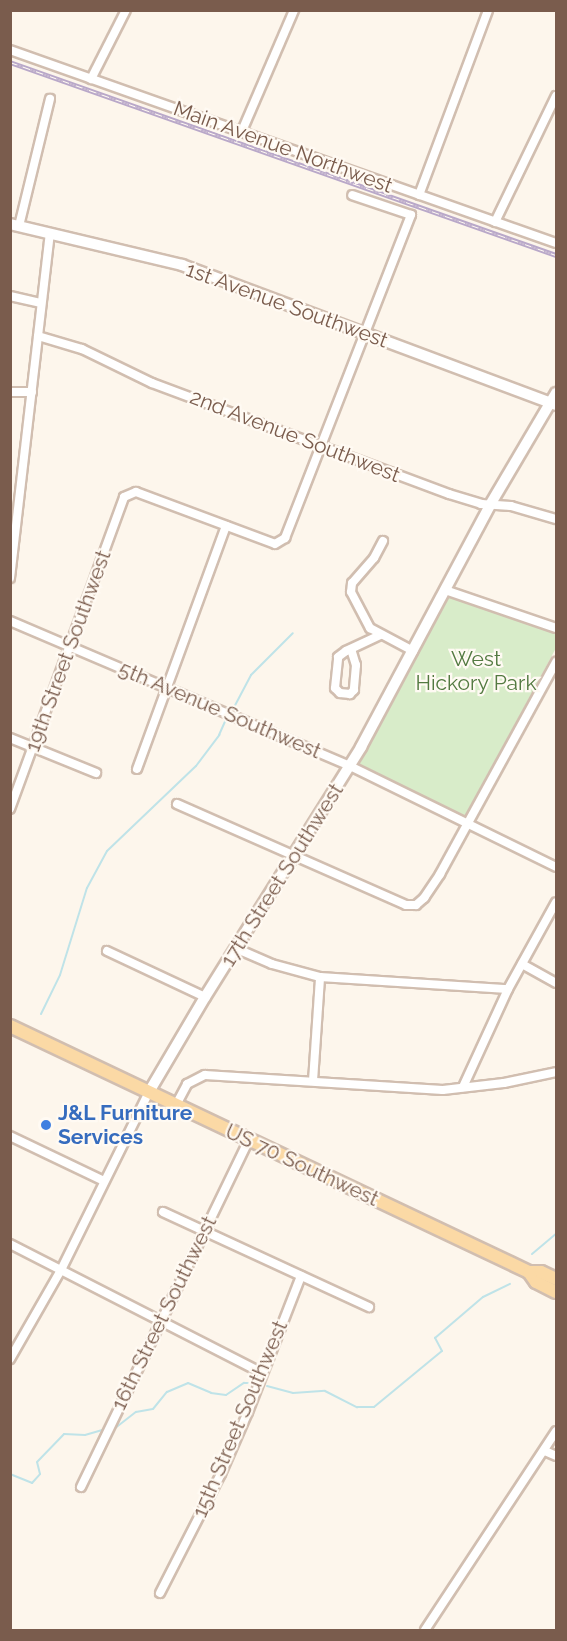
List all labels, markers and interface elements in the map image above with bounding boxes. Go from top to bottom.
street label: Main Avenue Northwest [170,95,396,199]
street label: 1st Avenue Southwest [182,257,392,353]
street label: 2nd Avenue Southwest [186,384,404,488]
street label: 19th Street Southwest [20,547,116,755]
park label: West Hickory Park [415,646,537,696]
street label: 5th Avenue Southwest [115,656,325,764]
street label: 17th Street Southwest [215,779,349,971]
place label: J&L Furniture Services [58,1100,193,1150]
marker: J&L Furniture Services [39,1118,53,1132]
street label: US 70 Southwest [221,1118,383,1212]
street label: 16th Street Southwest [106,1212,222,1414]
street label: 15th Street Southwest [187,1317,293,1521]

